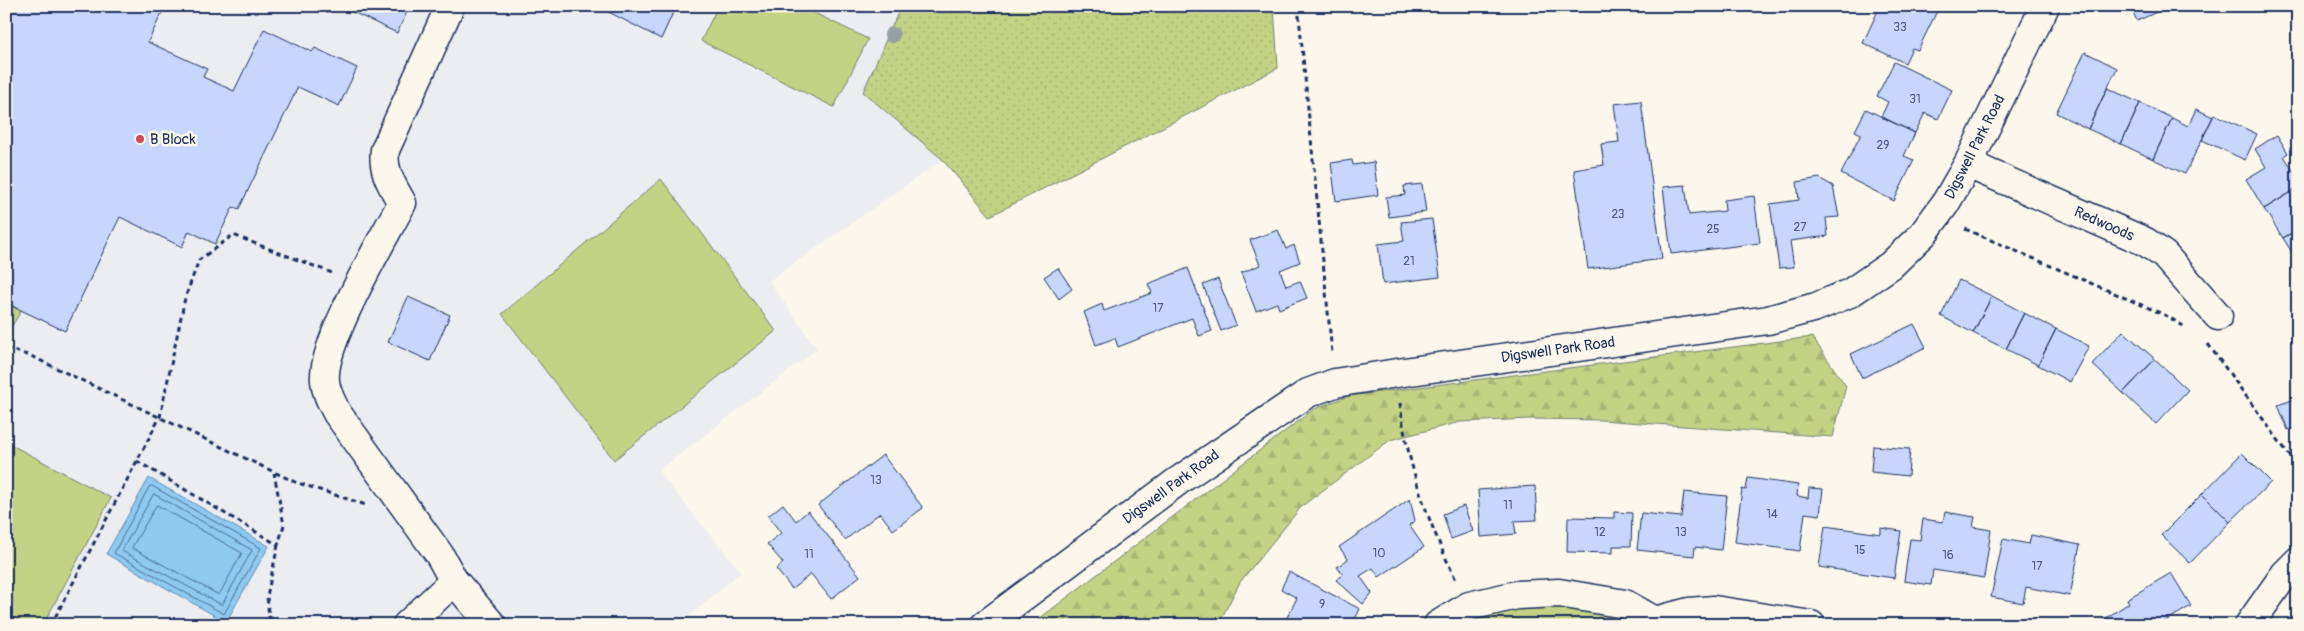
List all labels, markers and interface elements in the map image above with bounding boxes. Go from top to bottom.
house number: 33 [1893,20,1907,35]
house number: 31 [1909,92,1921,107]
street label: Digswell Park Road [1940,92,2010,202]
place label: B Block [150,130,196,149]
marker: B Block [134,133,146,145]
house number: 29 [1877,138,1889,153]
street label: Redwoods [2071,202,2137,246]
house number: 23 [1611,207,1625,222]
house number: 27 [1793,220,1807,235]
house number: 25 [1706,222,1720,237]
house number: 21 [1403,254,1415,269]
house number: 17 [1152,301,1164,316]
street label: Digswell Park Road [1500,333,1616,367]
street label: Digswell Park Road [1119,446,1223,528]
house number: 13 [870,473,882,488]
house number: 11 [1503,498,1513,513]
house number: 14 [1766,507,1778,522]
house number: 12 [1594,525,1606,540]
house number: 13 [1675,525,1687,540]
house number: 15 [1854,543,1866,558]
house number: 10 [1373,546,1385,561]
house number: 11 [804,547,814,562]
house number: 16 [1942,548,1954,563]
house number: 17 [2031,559,2043,574]
house number: 9 [1319,597,1325,612]

